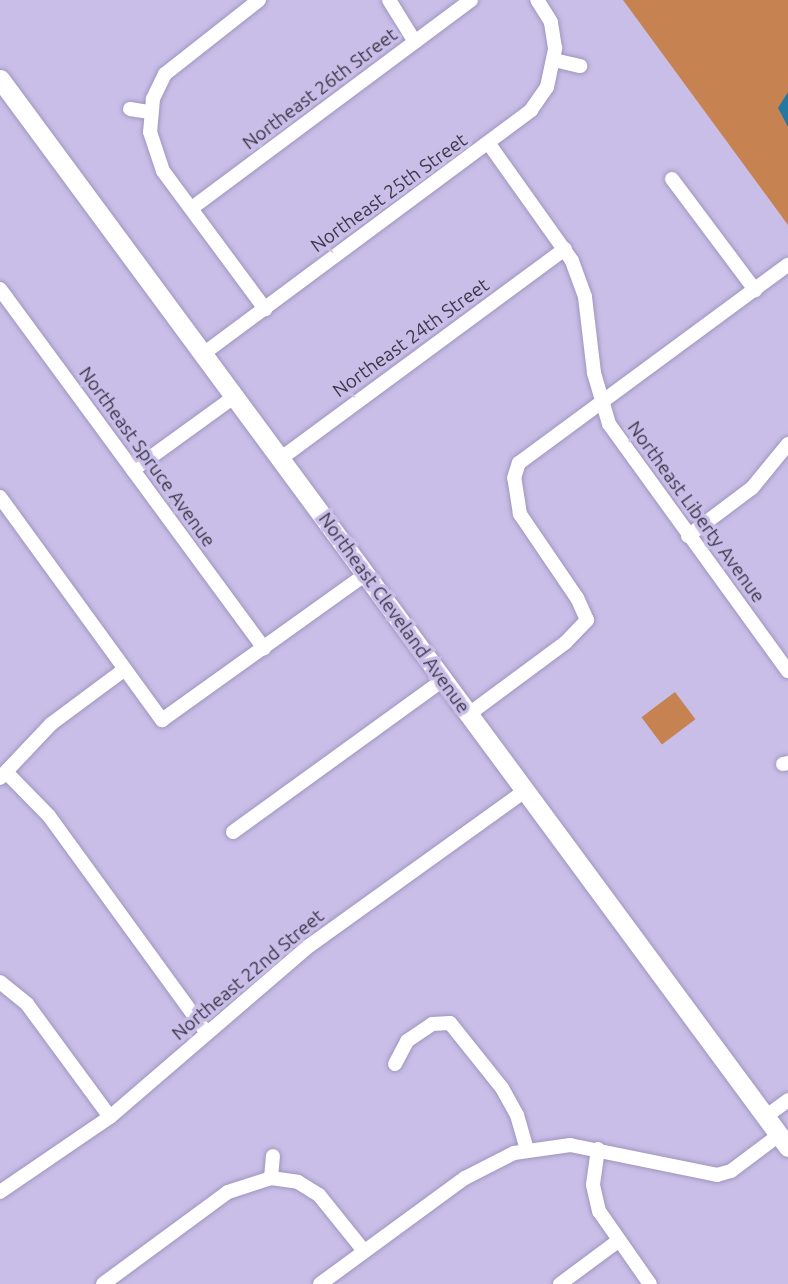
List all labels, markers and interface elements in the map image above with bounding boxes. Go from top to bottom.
street label: Northeast 26th Street [238,23,402,155]
street label: Northeast 25th Street [306,129,472,257]
street label: Northeast 24th Street [328,274,494,402]
street label: Northeast Spruce Avenue [74,362,220,552]
street label: Northeast Liberty Avenue [623,417,769,607]
street label: Northeast Cleveland Avenue [314,508,474,718]
street label: Northeast 22nd Street [167,905,329,1045]

